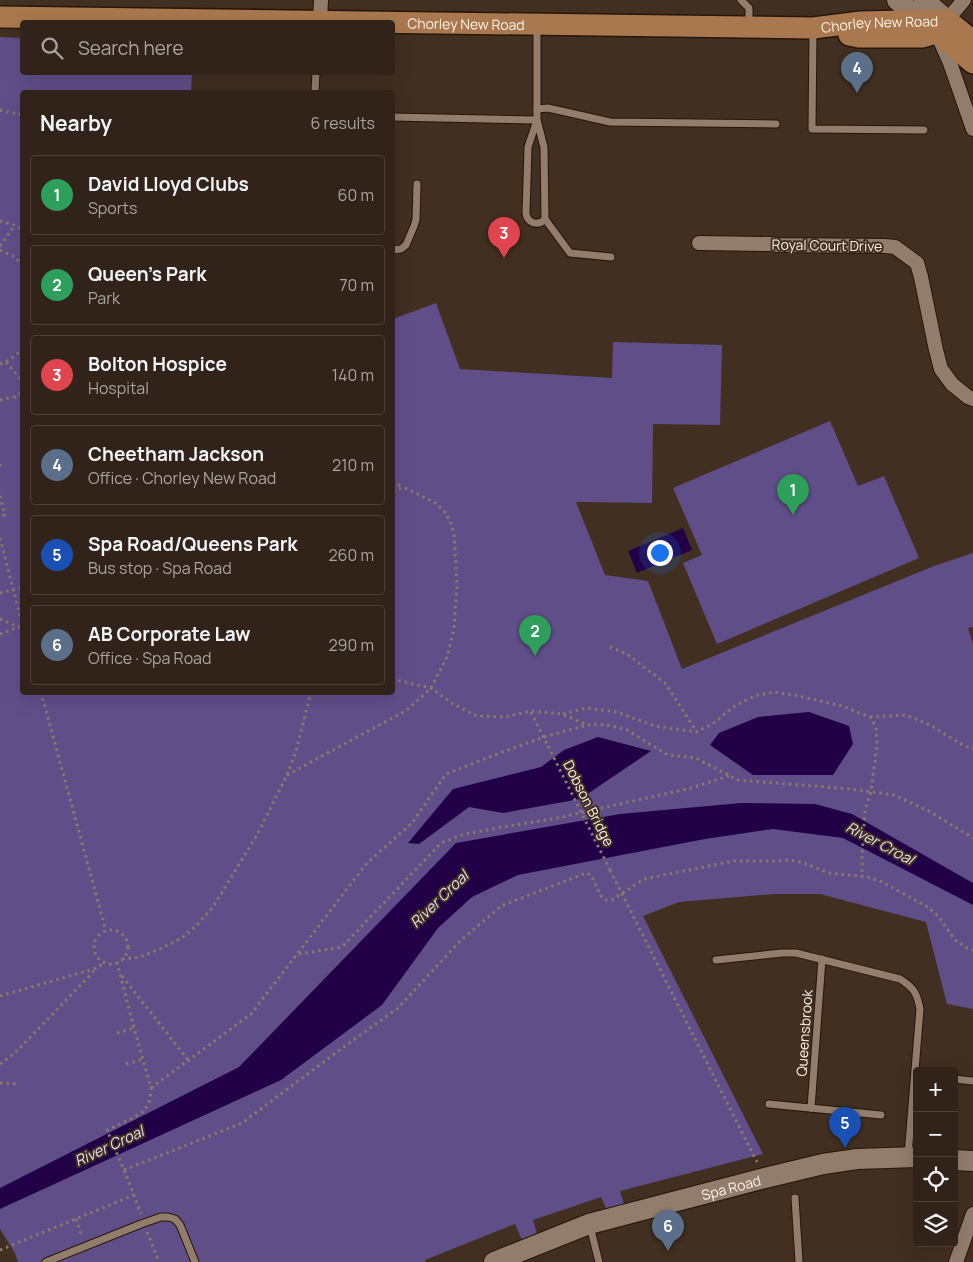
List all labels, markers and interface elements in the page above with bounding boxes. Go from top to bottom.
street label: Chorley New Road [820,11,938,36]
street label: Chorley New Road [407,13,525,34]
search box [20,20,395,75]
icon: search [38,34,66,62]
text: Search here [78,35,184,61]
pin: 4 [841,52,873,93]
text: Nearby [40,109,112,137]
text: 6 results [310,112,375,134]
text: David Lloyd Clubs [88,171,249,197]
text: 1 [53,184,61,206]
text: 60 m [338,184,374,206]
text: Sports [88,197,137,219]
pin: 3 [488,217,520,258]
street label: Royal Court Drive [772,235,882,255]
text: Queen's Park [88,261,206,287]
text: 2 [52,274,62,296]
text: 70 m [339,274,374,296]
text: Park [88,287,120,309]
text: Bolton Hospice [88,351,227,377]
text: 3 [52,364,62,386]
text: 140 m [332,364,374,386]
text: Hospital [88,377,149,399]
text: Cheetham Jackson [88,441,264,467]
text: 4 [52,454,62,476]
text: 210 m [332,454,374,476]
text: Office · Chorley New Road [88,467,276,489]
pin: 1 [777,474,809,515]
text: Spa Road/Queens Park [88,531,297,557]
your location [647,540,673,566]
text: 5 [52,544,62,566]
text: 260 m [328,544,374,566]
text: Bus stop · Spa Road [88,557,232,579]
pin: 2 [519,615,551,656]
text: AB Corporate Law [88,621,251,647]
text: 6 [52,634,62,656]
text: 290 m [328,634,374,656]
text: Office · Spa Road [88,647,212,669]
street label: Dobson Bridge [559,757,619,849]
water label: River Croal [842,816,920,871]
water label: River Croal [405,864,475,932]
street label: Queensbrook [791,988,817,1077]
map controls [913,1067,958,1247]
button: + [913,1067,958,1112]
pin: 5 [829,1107,861,1148]
button: − [913,1112,958,1157]
water label: River Croal [71,1120,149,1171]
button: locate [913,1157,958,1202]
street label: Spa Road [699,1170,763,1204]
button: layers [913,1202,958,1247]
pin: 6 [652,1210,684,1251]

